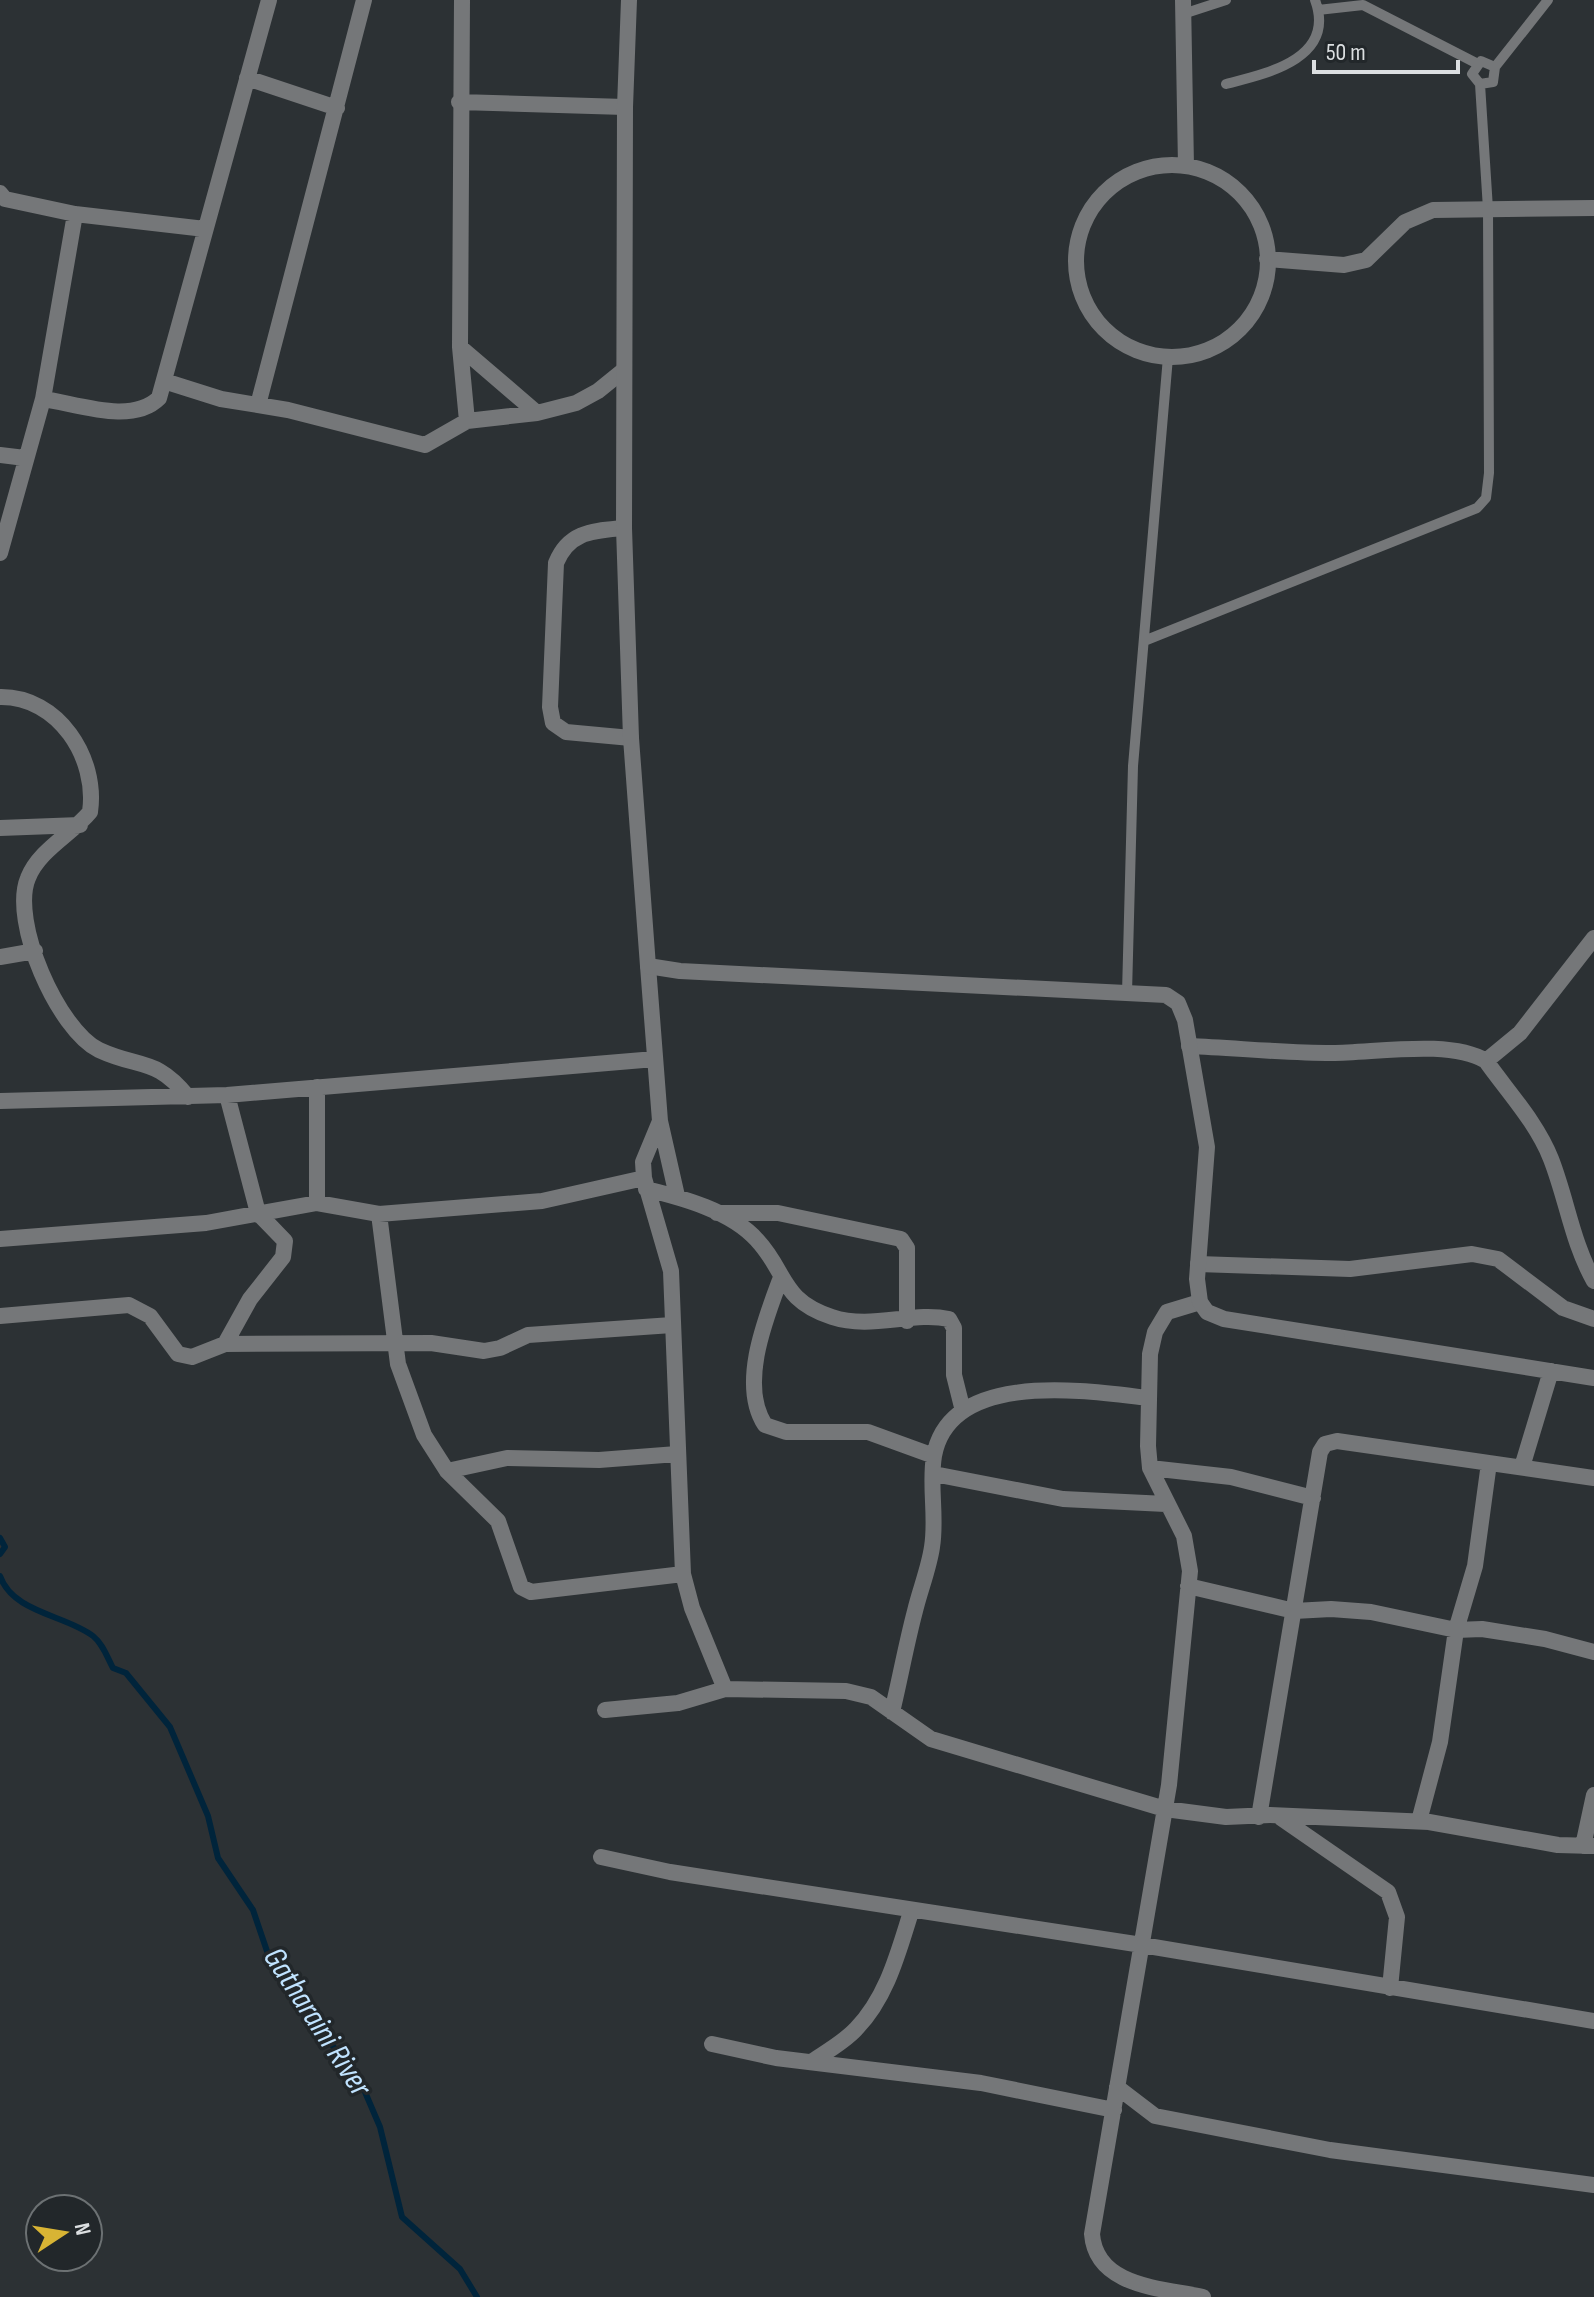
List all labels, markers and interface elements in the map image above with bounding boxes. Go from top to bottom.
scale bar [1314,24,1458,74]
text: 50 m [1326,38,1366,67]
water label: Gatharaini River [254,1940,380,2105]
north arrow [24,2193,104,2273]
text: N [68,2221,97,2238]

